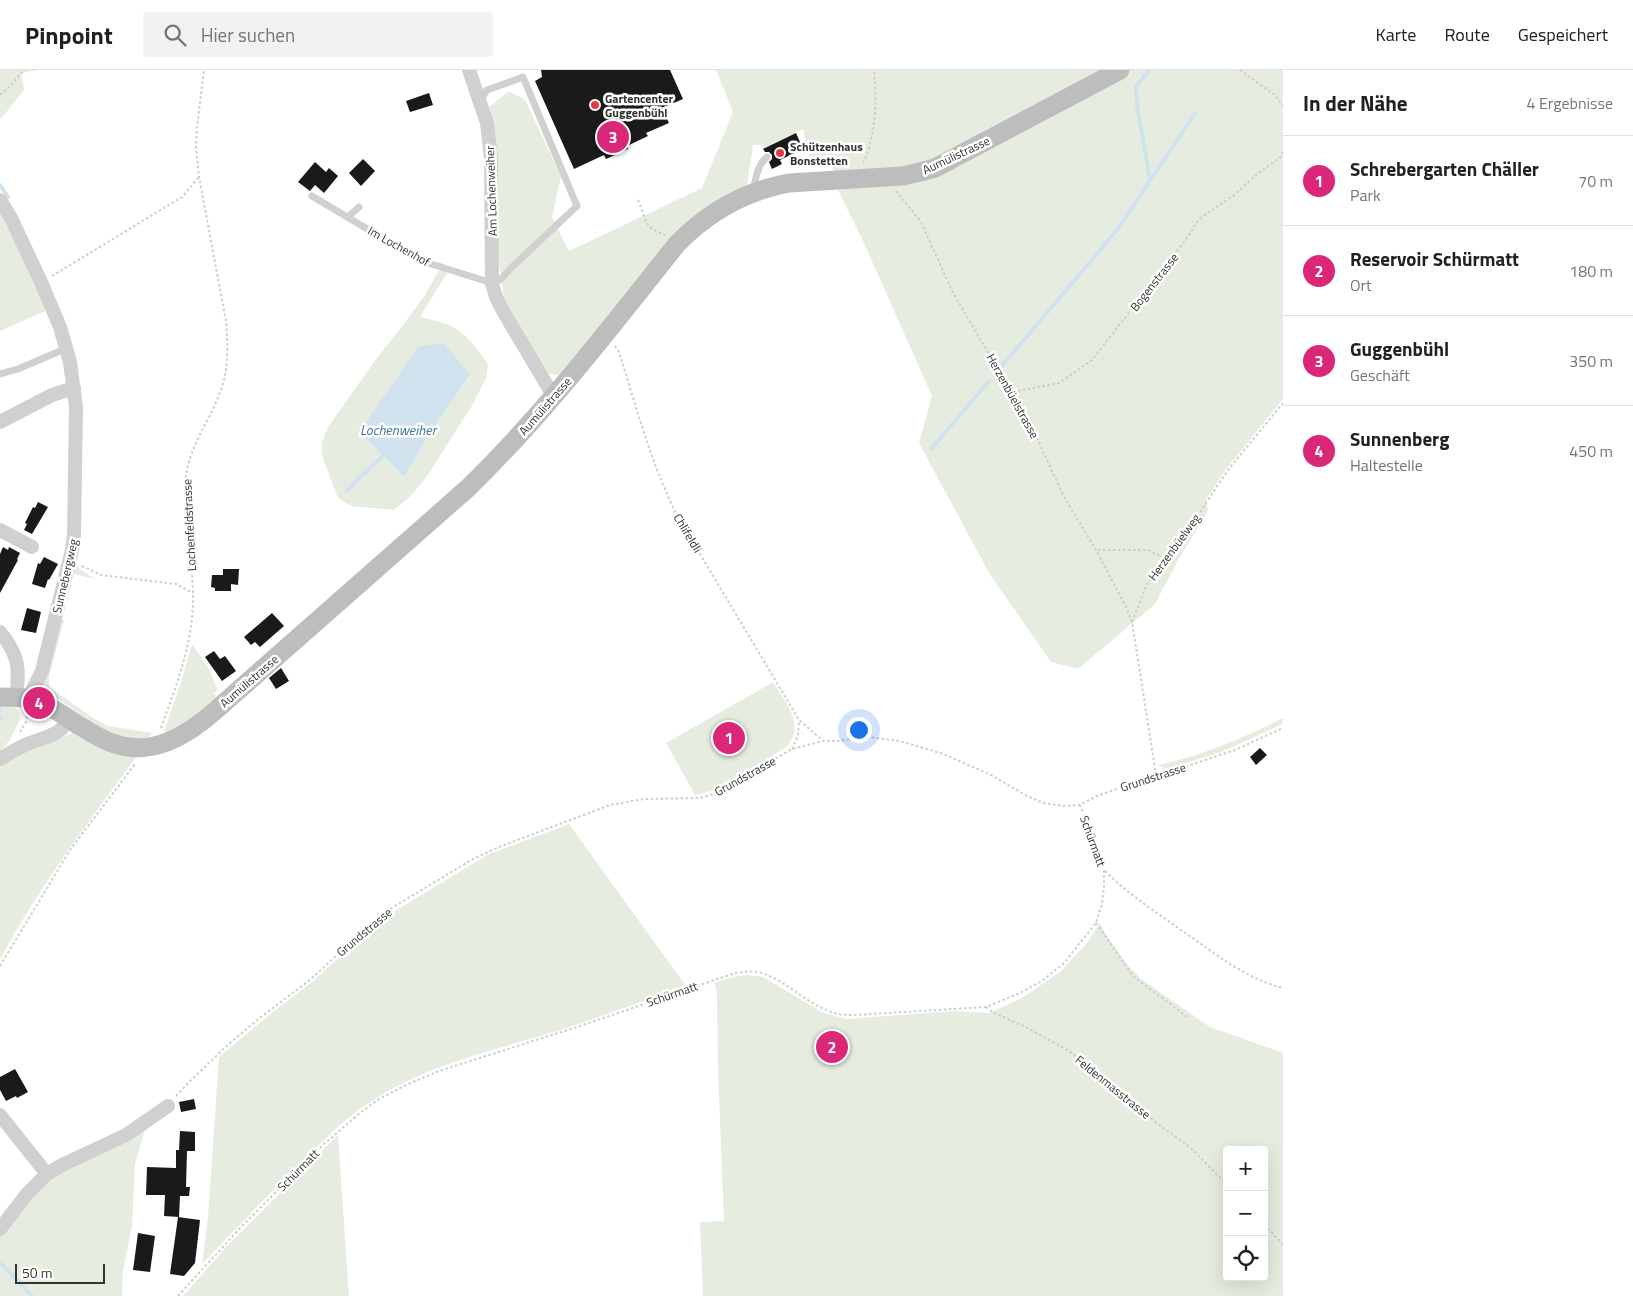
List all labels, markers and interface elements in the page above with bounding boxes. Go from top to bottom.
search box [143,12,493,57]
text: Pinpoint [25,17,113,53]
text: Hier suchen [201,20,295,49]
icon: search [161,21,189,49]
text: Karte [1375,21,1416,48]
text: Route [1444,21,1490,48]
text: Gespeichert [1518,21,1608,48]
text: In der Nähe [1303,87,1408,119]
place label: Gartencenter Guggenbühl [605,89,674,122]
text: 4 Ergebnisse [1526,91,1613,115]
marker: Gartencenter Guggenbühl [589,99,601,111]
pin: 3 [597,118,629,156]
street label: Aumülistrasse [919,131,993,179]
place label: Schützenhaus Bonstetten [790,137,863,170]
street label: Am Lochenweiher [480,145,502,237]
marker: Schützenhaus Bonstetten [774,147,786,159]
text: Schrebergarten Chäller [1350,154,1539,183]
text: 1 [1315,169,1323,193]
text: 70 m [1578,169,1613,193]
text: Park [1350,183,1381,207]
street label: Im Lochenhof [364,221,434,271]
text: Reservoir Schürmatt [1350,244,1519,273]
street label: Bogenstrasse [1125,249,1183,315]
text: 2 [1315,259,1323,283]
text: 180 m [1569,259,1613,283]
text: Ort [1350,273,1372,297]
text: Guggenbühl [1350,334,1449,363]
text: 3 [1315,349,1323,373]
text: 350 m [1569,349,1613,373]
street label: Herzenbüelstrasse [982,350,1044,442]
text: Geschäft [1350,363,1410,387]
street label: Aumülistrasse [514,372,576,440]
water label: Lochenweiher [360,419,438,440]
text: Sunnenberg [1350,424,1449,453]
text: 4 [1315,439,1323,463]
text: 450 m [1569,439,1613,463]
text: Haltestelle [1350,453,1423,477]
street label: Lochenfeldstrasse [177,478,201,572]
street label: Herzenbüelweg [1143,509,1205,585]
street label: Chlifeldli [669,510,707,556]
street label: Sunnebergweg [47,537,83,615]
street label: Aumülistrasse [215,650,283,712]
pin: 4 [23,684,55,722]
your location [846,717,872,743]
pin: 1 [713,719,745,757]
street label: Grundstrasse [711,751,779,801]
street label: Grundstrasse [1118,757,1188,797]
street label: Schürmatt [1075,813,1111,870]
street label: Grundstrasse [332,903,396,961]
street label: Schürmatt [644,976,701,1012]
pin: 2 [816,1028,848,1066]
street label: Feldenmasstrasse [1071,1050,1155,1124]
street label: Schürmatt [272,1144,324,1196]
map controls [1223,1146,1268,1281]
button: + [1223,1146,1268,1191]
button: − [1223,1191,1268,1236]
button: locate [1223,1236,1268,1281]
scale bar [15,1261,105,1284]
text: 50 m [22,1262,52,1283]

